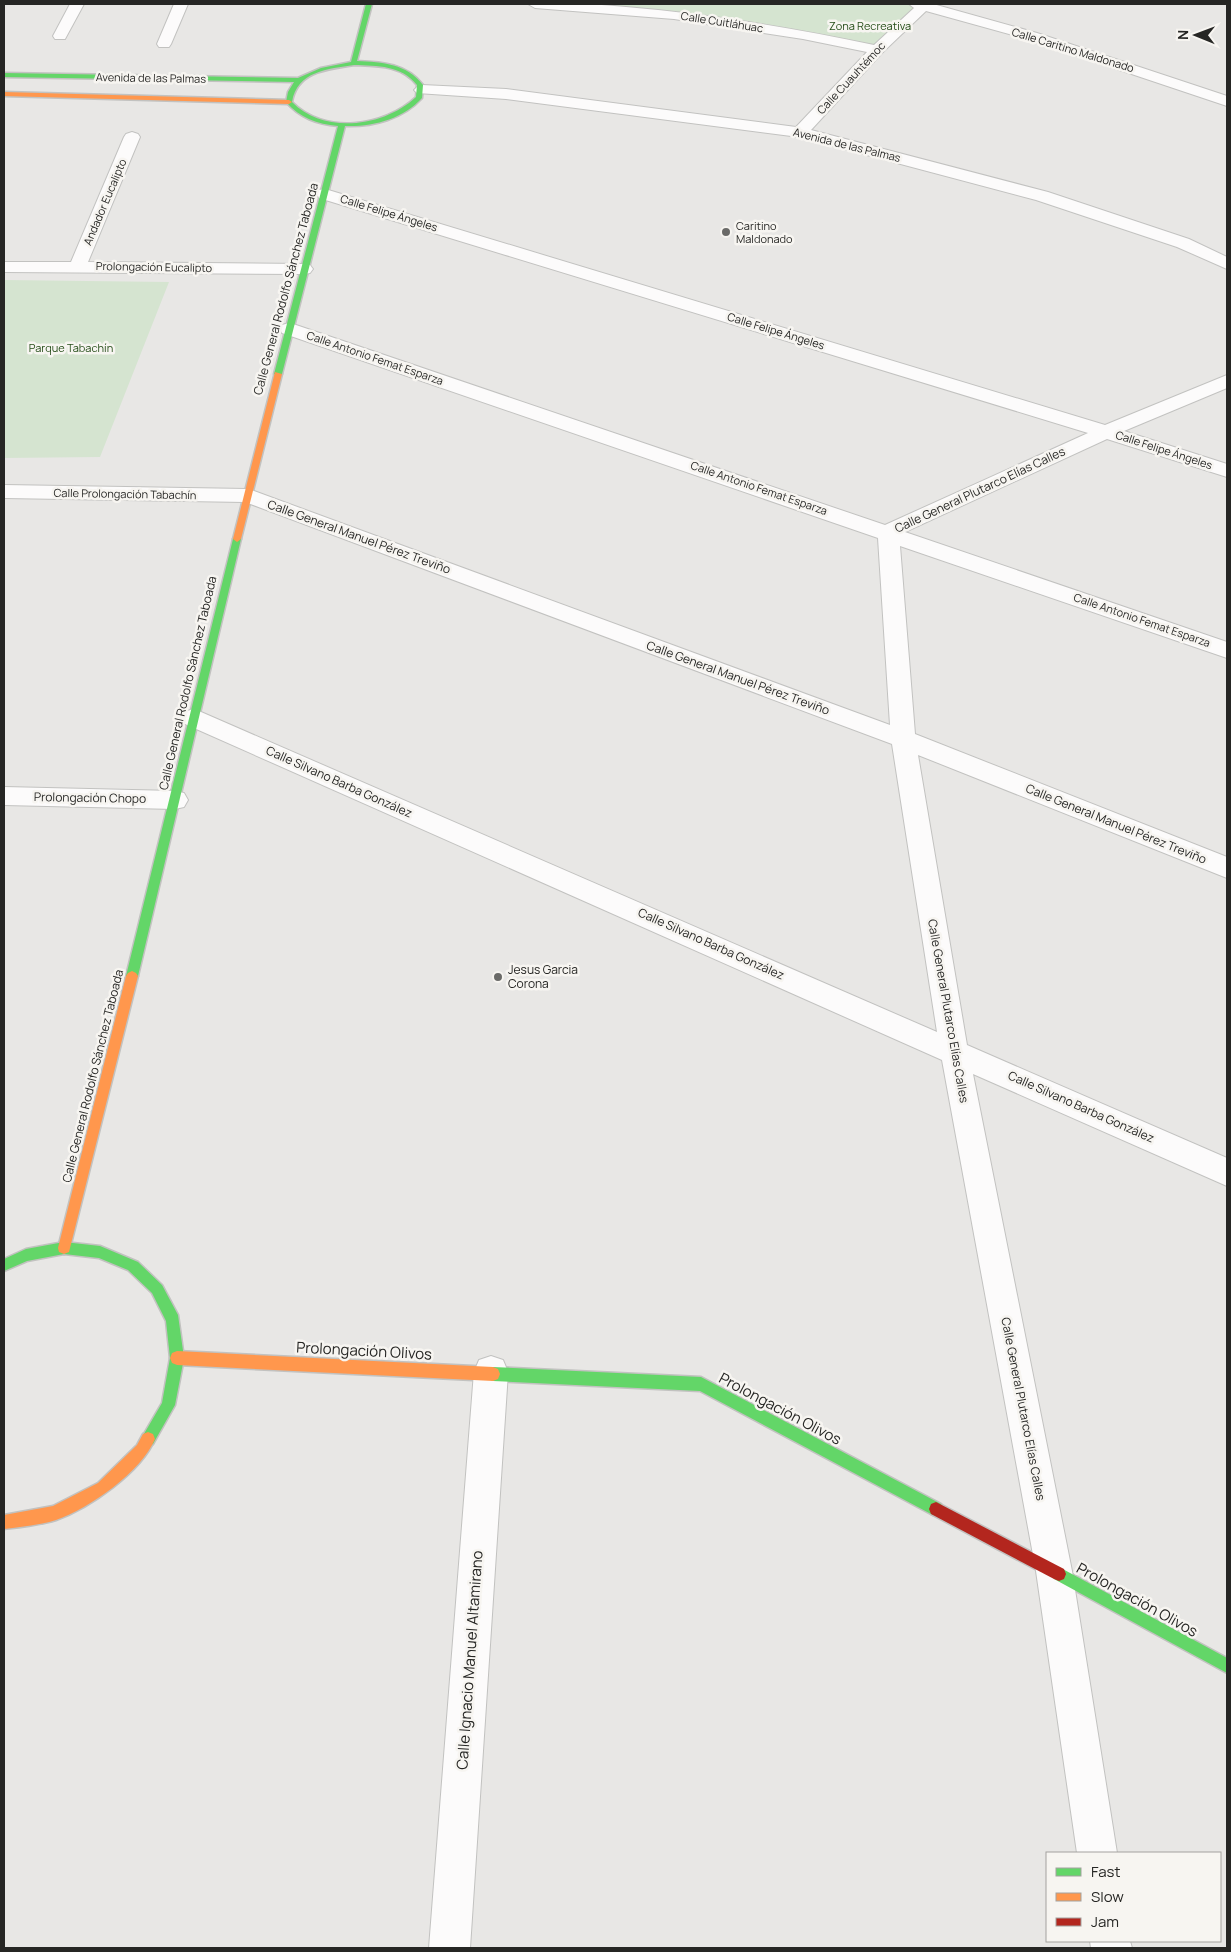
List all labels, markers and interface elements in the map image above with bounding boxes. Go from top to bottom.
street label: Calle Cuitláhuac [680,8,764,35]
north arrow [1171,10,1221,60]
park label: Zona Recreativa [829,18,911,33]
street label: Calle Caritino Maldonado [1010,24,1137,75]
text: N [1173,30,1192,40]
street label: Calle Cuauhtémoc [813,38,888,117]
street label: Avenida de las Palmas [96,69,206,86]
street label: Avenida de las Palmas [792,124,903,165]
street label: Andador Eucalipto [80,156,130,247]
street label: Calle General Rodolfo Sánchez Taboada [249,181,322,397]
street label: Calle Felipe Ángeles [339,191,440,235]
place label: Caritino Maldonado [736,218,793,246]
marker: Caritino Maldonado [720,226,732,238]
street label: Prolongación Eucalipto [96,258,213,275]
street label: Calle Felipe Ángeles [726,309,827,353]
street label: Calle Antonio Femat Esparza [305,327,446,388]
park label: Parque Tabachín [29,340,113,355]
street label: Calle Felipe Ángeles [1114,427,1215,472]
street label: Calle General Plutarco Elías Calles [892,442,1068,537]
street label: Calle Antonio Femat Esparza [689,457,830,518]
street label: Calle Prolongación Tabachín [53,485,197,502]
street label: Calle General Manuel Pérez Treviño [265,495,453,578]
street label: Calle General Rodolfo Sánchez Taboada [155,574,220,792]
street label: Calle Antonio Femat Esparza [1072,589,1213,650]
street label: Calle General Manuel Pérez Treviño [644,636,832,719]
street label: Calle Silvano Barba González [263,742,415,822]
street label: Calle General Manuel Pérez Treviño [1023,779,1209,868]
street label: Prolongación Chopo [34,788,146,807]
street label: Calle Silvano Barba González [635,904,787,984]
street label: Calle General Plutarco Elías Calles [924,918,973,1104]
place label: Jesus Garcia Corona [508,961,578,992]
street label: Calle General Rodolfo Sánchez Taboada [58,968,127,1184]
marker: Jesus Garcia Corona [492,971,504,983]
street label: Calle Silvano Barba González [1005,1067,1157,1147]
street label: Calle General Plutarco Elías Calles [997,1316,1050,1502]
street label: Prolongación Olivos [296,1336,433,1365]
street label: Prolongación Olivos [715,1367,845,1450]
street label: Calle Ignacio Manuel Altamirano [451,1550,488,1770]
street label: Prolongación Olivos [1073,1557,1202,1642]
legend [1046,1852,1221,1942]
text: Fast [1091,1861,1120,1882]
text: Slow [1091,1886,1124,1907]
text: Jam [1091,1911,1119,1932]

